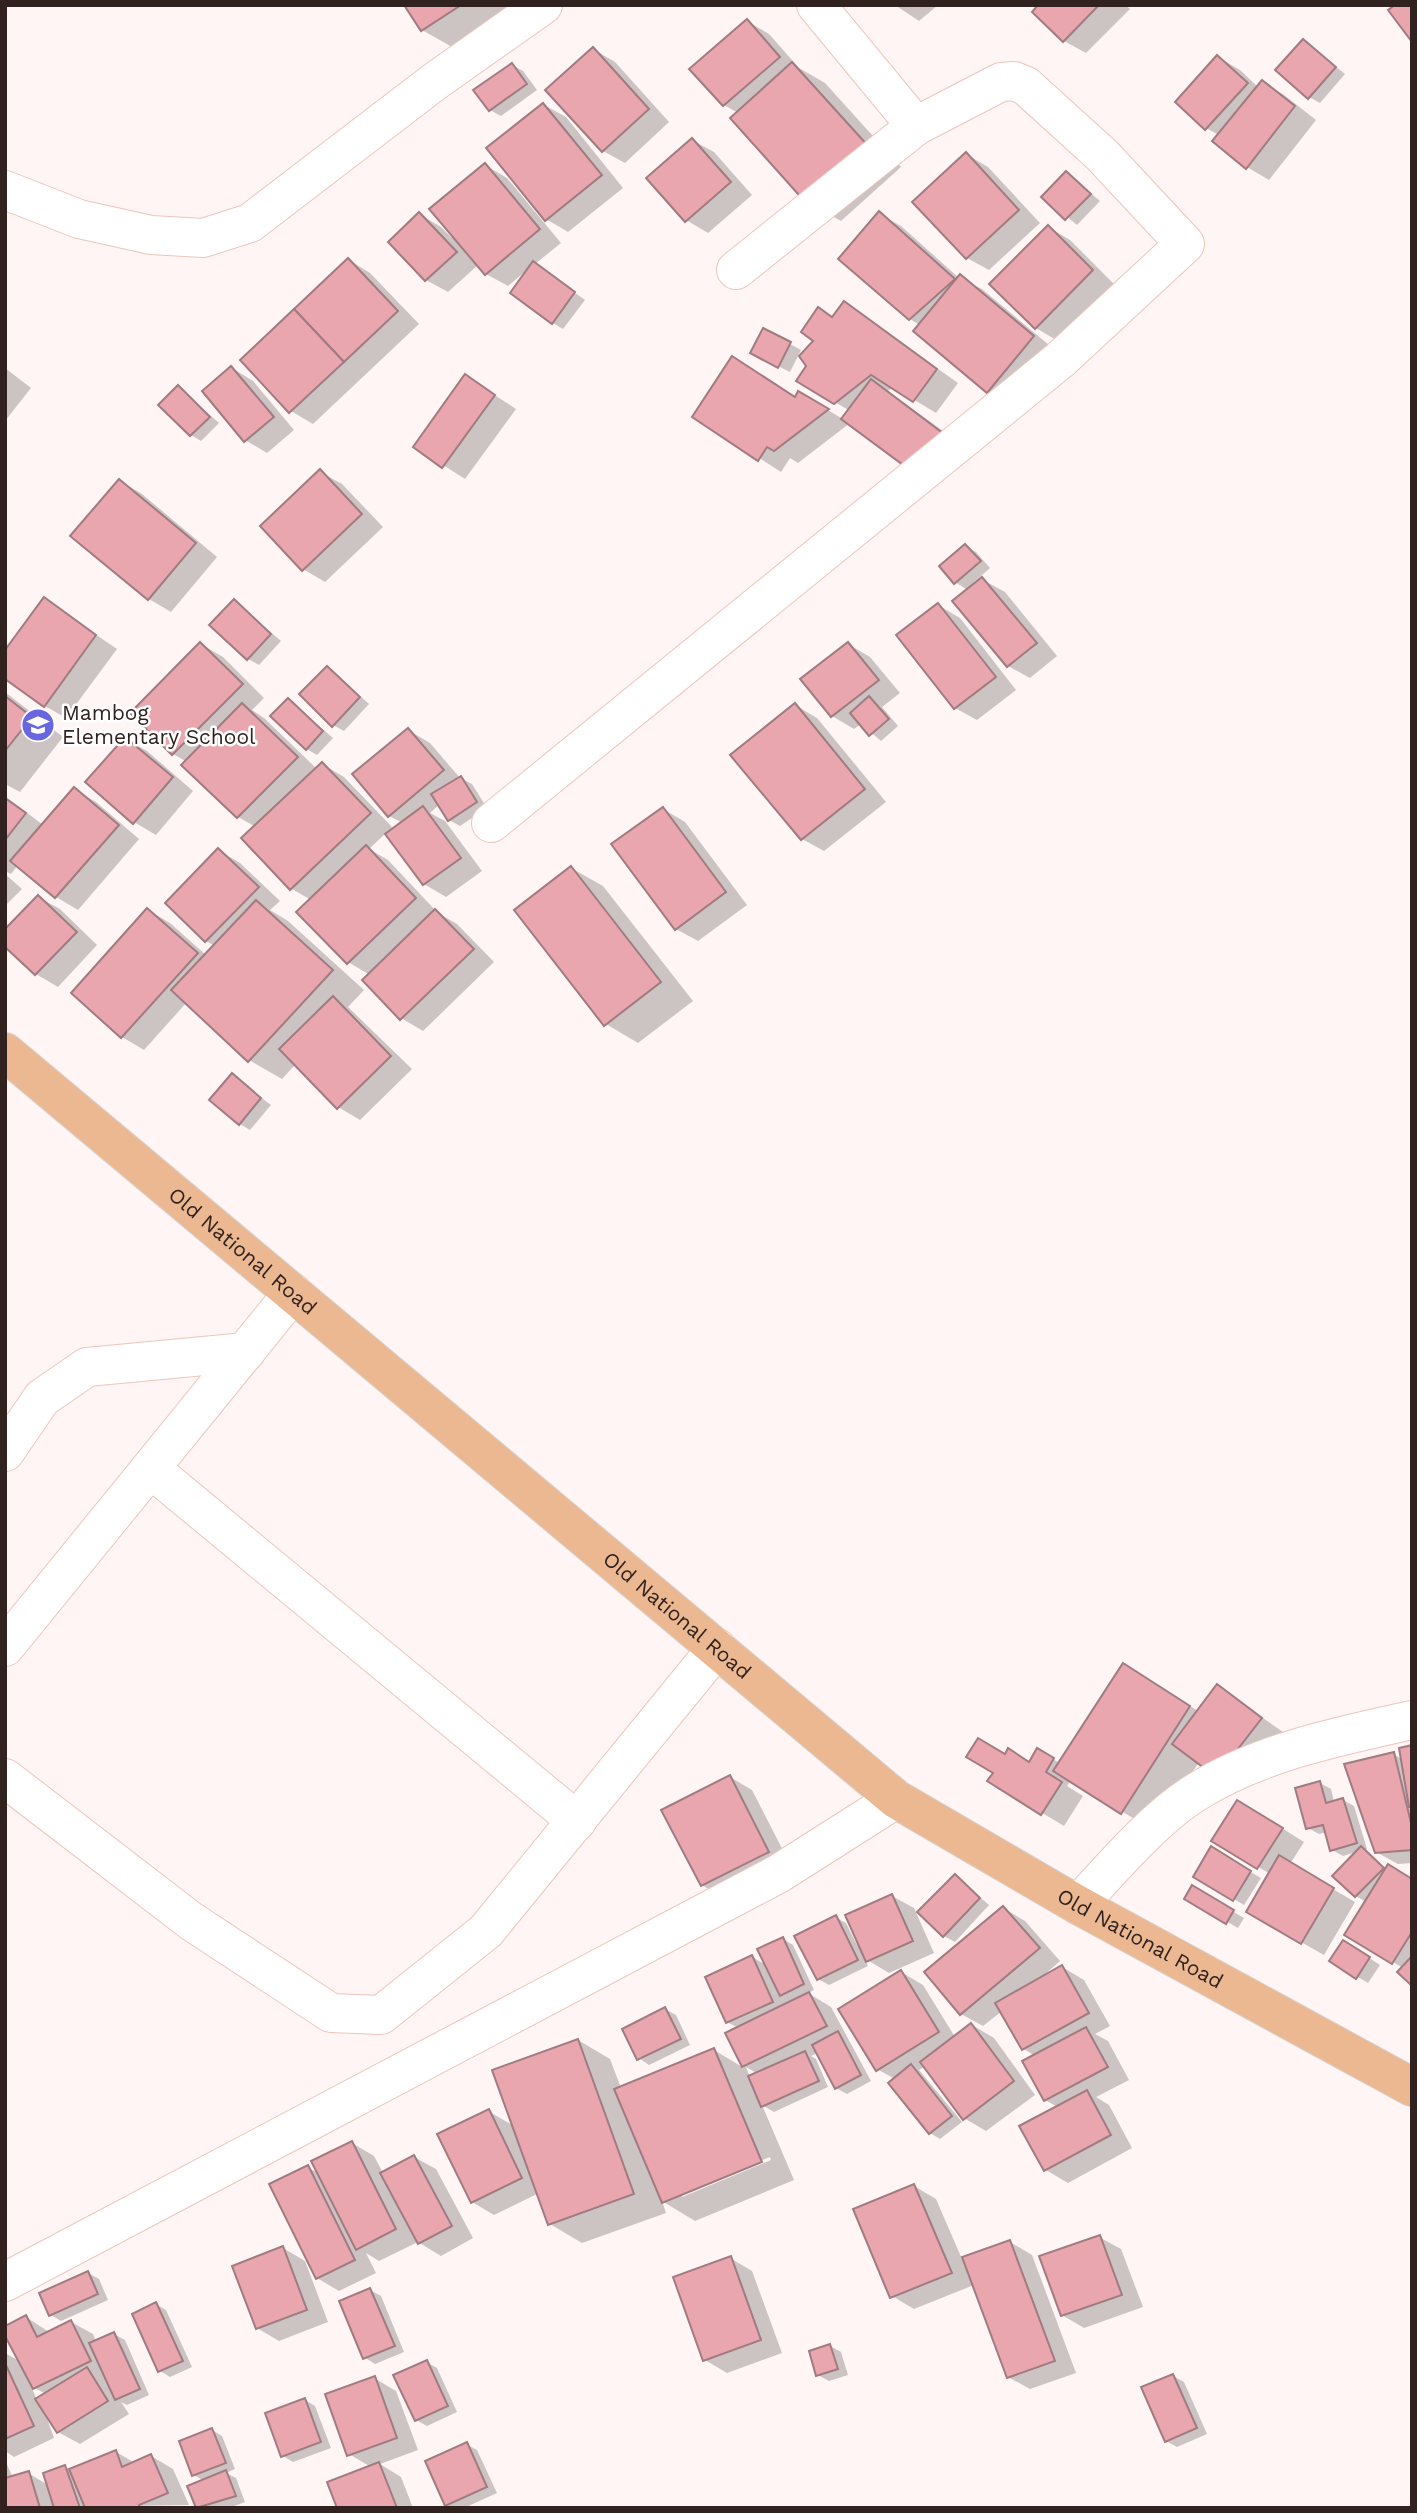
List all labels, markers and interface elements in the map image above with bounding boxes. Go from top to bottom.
place label: Mambog Elementary School [62,700,256,749]
school or university icon: Mambog Elementary School [19,706,57,744]
street label: Old National Road [164,1182,322,1320]
street label: Old National Road [598,1546,756,1684]
street label: Old National Road [1053,1883,1228,1994]

